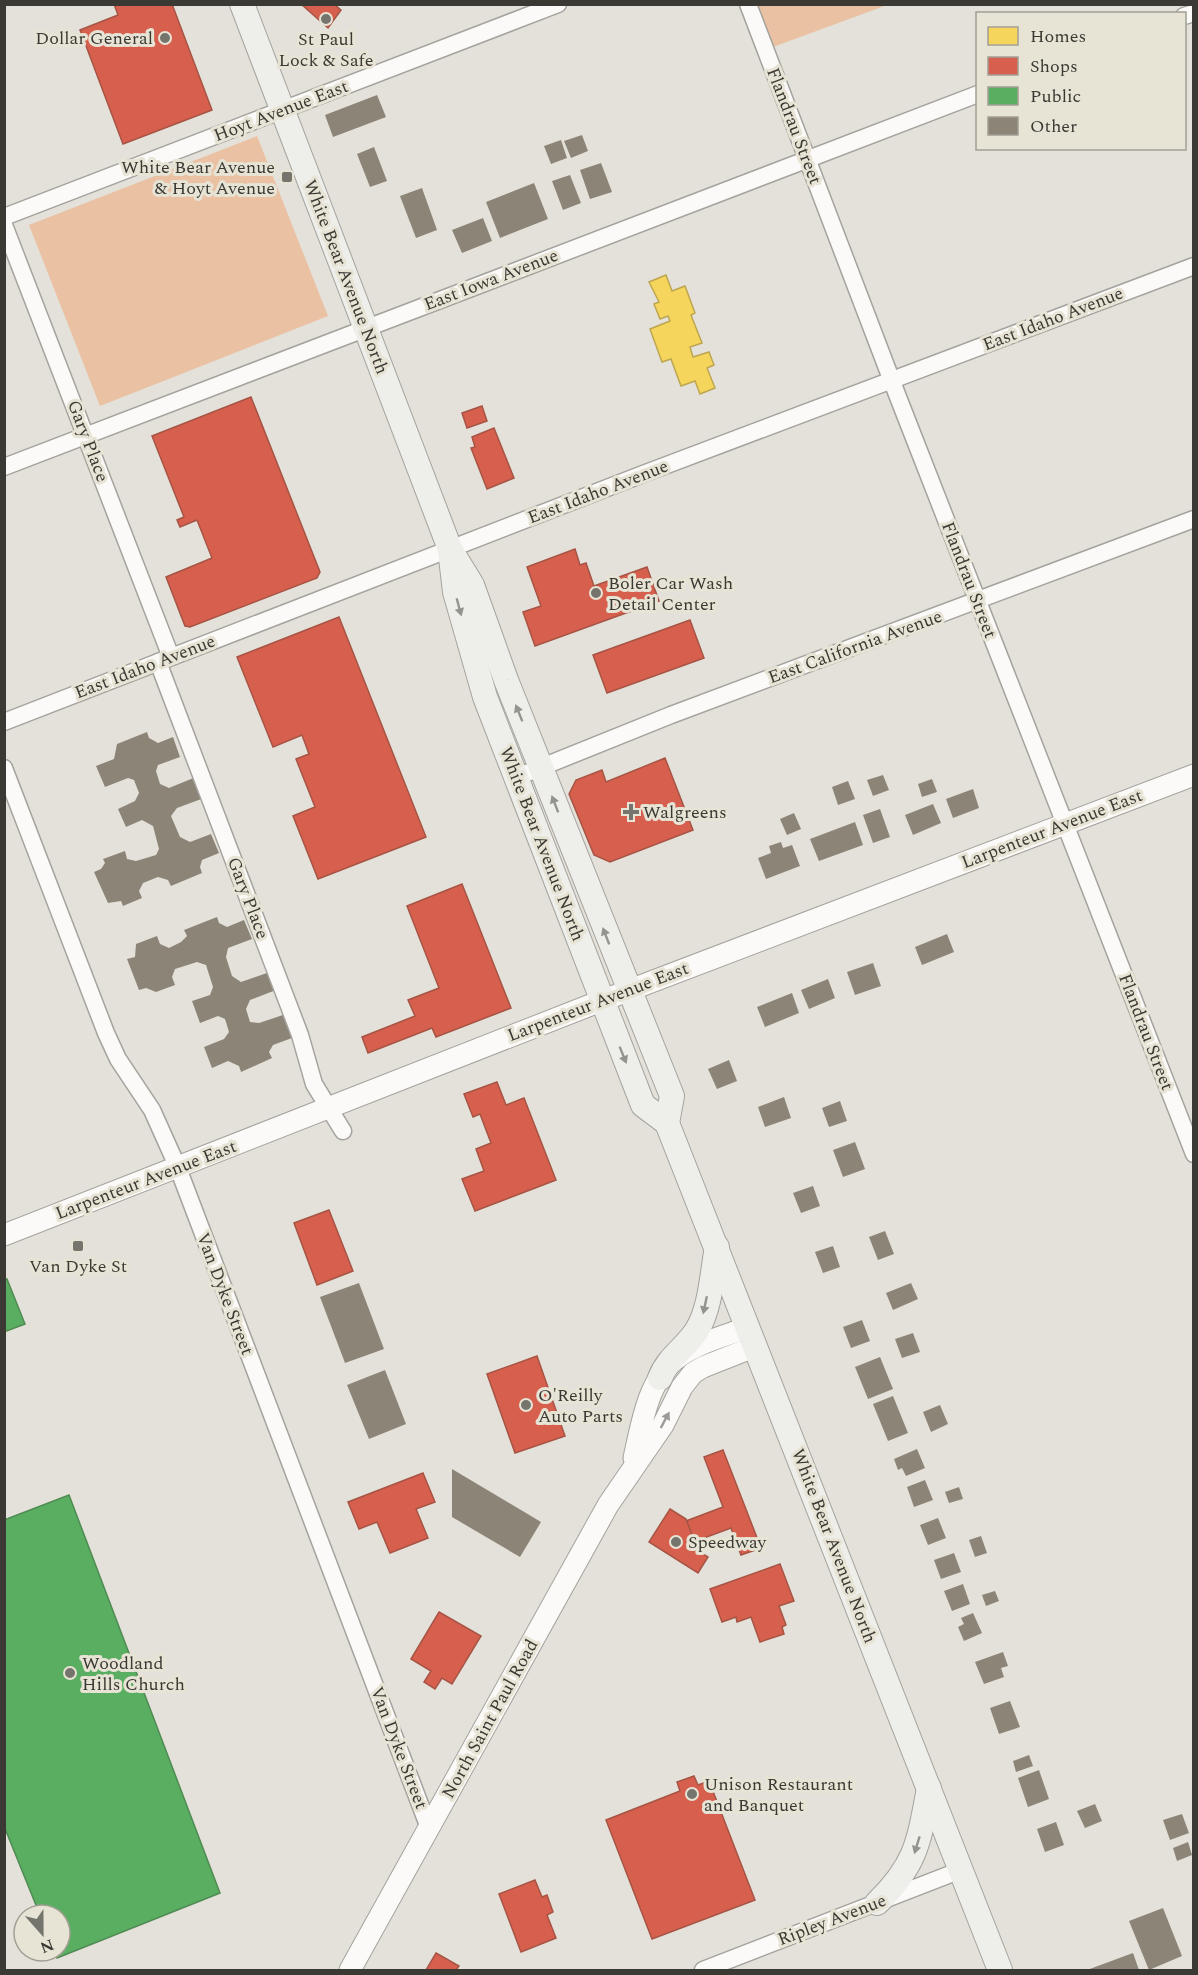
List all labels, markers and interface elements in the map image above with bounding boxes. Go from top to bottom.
marker: St Paul Lock & Safe [319,12,333,26]
legend [976,12,1186,150]
text: Homes [1030,23,1086,50]
place label: Dollar General [35,25,153,52]
place label: St Paul Lock & Safe [279,26,373,74]
marker: Dollar General [158,31,172,45]
text: Shops [1030,53,1078,80]
street label: Flandrau Street [759,64,829,188]
street label: Hoyt Avenue East [210,73,352,149]
text: Public [1030,83,1081,110]
text: Other [1030,113,1077,140]
place label: White Bear Avenue & Hoyt Avenue [121,154,275,202]
marker: White Bear Avenue & Hoyt Avenue [280,170,294,184]
street label: White Bear Avenue North [296,176,396,378]
street label: East Iowa Avenue [420,242,562,318]
street label: East Idaho Avenue [979,280,1127,358]
street label: Gary Place [60,396,116,486]
street label: East Idaho Avenue [524,453,672,531]
street label: Flandrau Street [934,518,1004,642]
place label: Boler Car Wash Detail Center [608,570,733,618]
marker: Boler Car Wash Detail Center [589,586,603,600]
one-way arrow [454,598,464,616]
street label: East California Avenue [764,603,946,691]
street label: East Idaho Avenue [71,628,219,706]
one-way arrow [514,704,523,722]
street label: White Bear Avenue North [492,743,592,945]
street label: Larpenteur Avenue East [958,782,1146,876]
one-way arrow [550,795,559,813]
place label: Walgreens [643,799,727,826]
marker: Walgreens [624,805,638,819]
street label: Gary Place [220,853,276,943]
one-way arrow [601,927,611,945]
street label: Larpenteur Avenue East [504,955,692,1049]
street label: Flandrau Street [1111,970,1181,1094]
one-way arrow [619,1046,628,1064]
street label: Larpenteur Avenue East [52,1133,240,1227]
street label: Van Dyke Street [189,1229,261,1359]
marker: Van Dyke St [71,1239,85,1253]
place label: Van Dyke St [29,1253,127,1280]
one-way arrow [700,1295,710,1314]
place label: O'Reilly Auto Parts [538,1382,623,1430]
marker: O'Reilly Auto Parts [519,1398,533,1412]
one-way arrow [660,1411,670,1428]
street label: White Bear Avenue North [784,1445,884,1647]
place label: Speedway [688,1529,768,1556]
marker: Speedway [669,1535,683,1549]
street label: North Saint Paul Road [435,1634,545,1804]
place label: Woodland Hills Church [82,1650,185,1698]
marker: Woodland Hills Church [63,1666,77,1680]
street label: Van Dyke Street [363,1683,435,1813]
place label: Unison Restaurant and Banquet [704,1771,853,1819]
marker: Unison Restaurant and Banquet [685,1787,699,1801]
one-way arrow [912,1836,921,1854]
street label: Ripley Avenue [774,1887,890,1953]
north arrow [12,1903,72,1963]
text: N [37,1933,57,1960]

